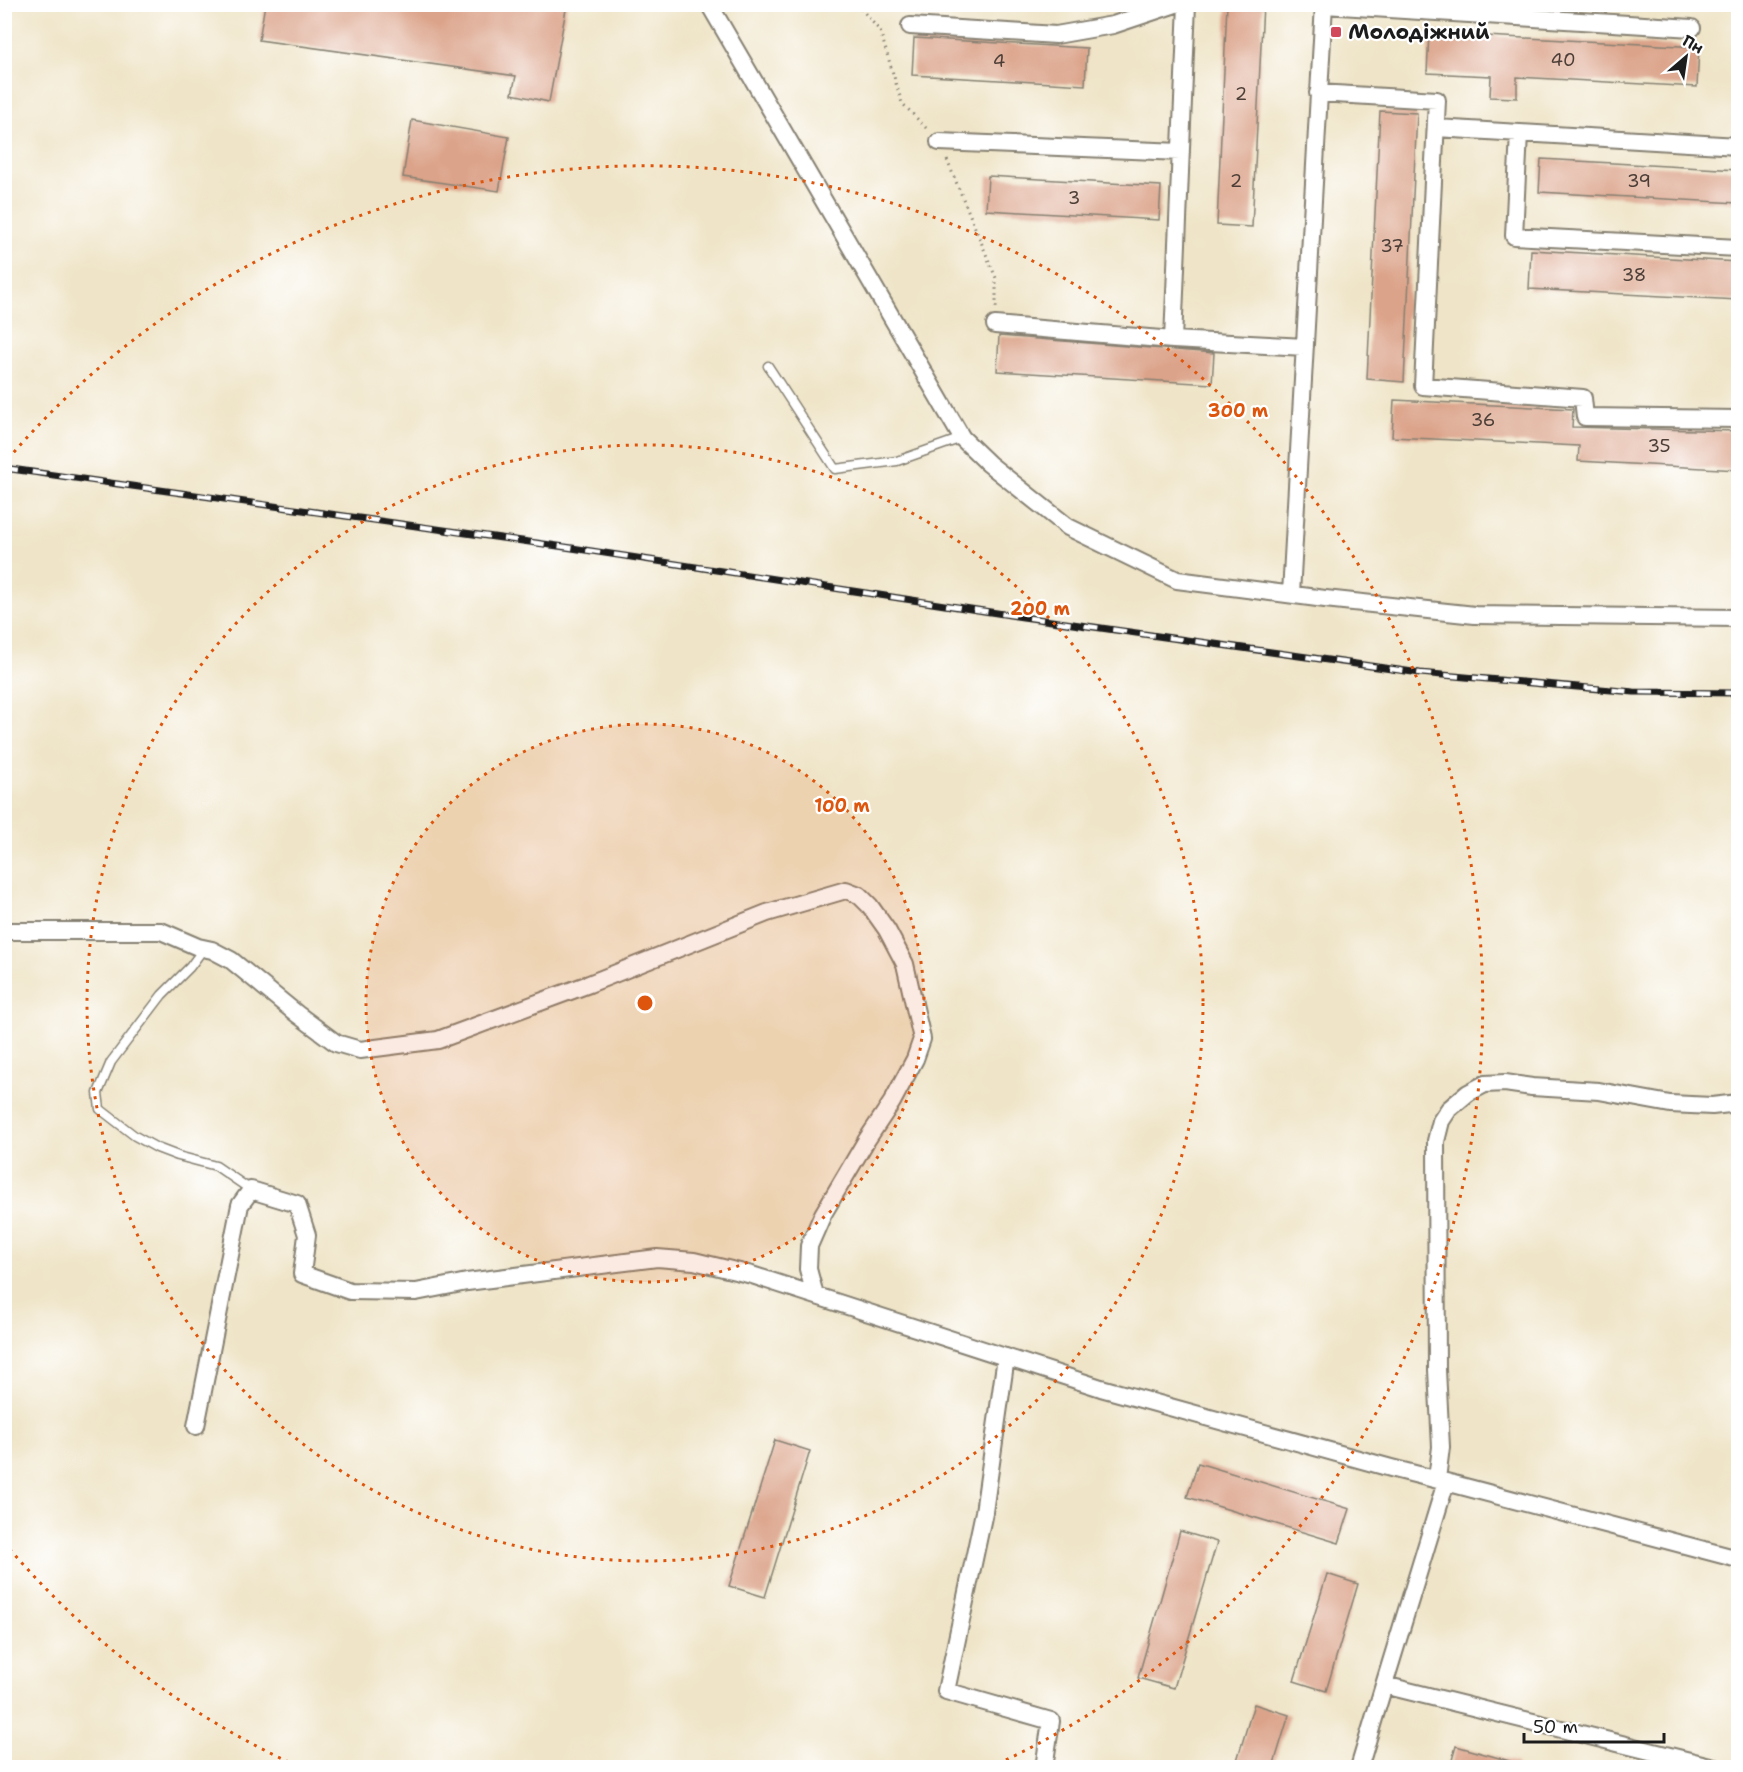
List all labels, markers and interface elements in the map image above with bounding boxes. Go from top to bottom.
place label: Молодіжний [1348,18,1490,46]
marker: Молодіжний [1329,25,1343,39]
north arrow [1656,27,1716,87]
text: Пн [1679,30,1707,59]
house number: 40 [1550,48,1576,72]
house number: 4 [993,49,1005,73]
house number: 2 [1235,82,1247,106]
house number: 2 [1230,169,1242,193]
house number: 39 [1627,169,1651,193]
house number: 3 [1068,186,1080,210]
house number: 37 [1380,234,1404,258]
house number: 38 [1622,263,1646,287]
text: 300 m [1208,399,1269,423]
house number: 36 [1471,408,1495,432]
house number: 35 [1647,434,1671,458]
text: 200 m [1010,597,1071,621]
text: 100 m [814,794,870,818]
centre of rings [635,993,655,1013]
scale bar [1524,1706,1664,1744]
text: 50 m [1533,1715,1578,1739]

